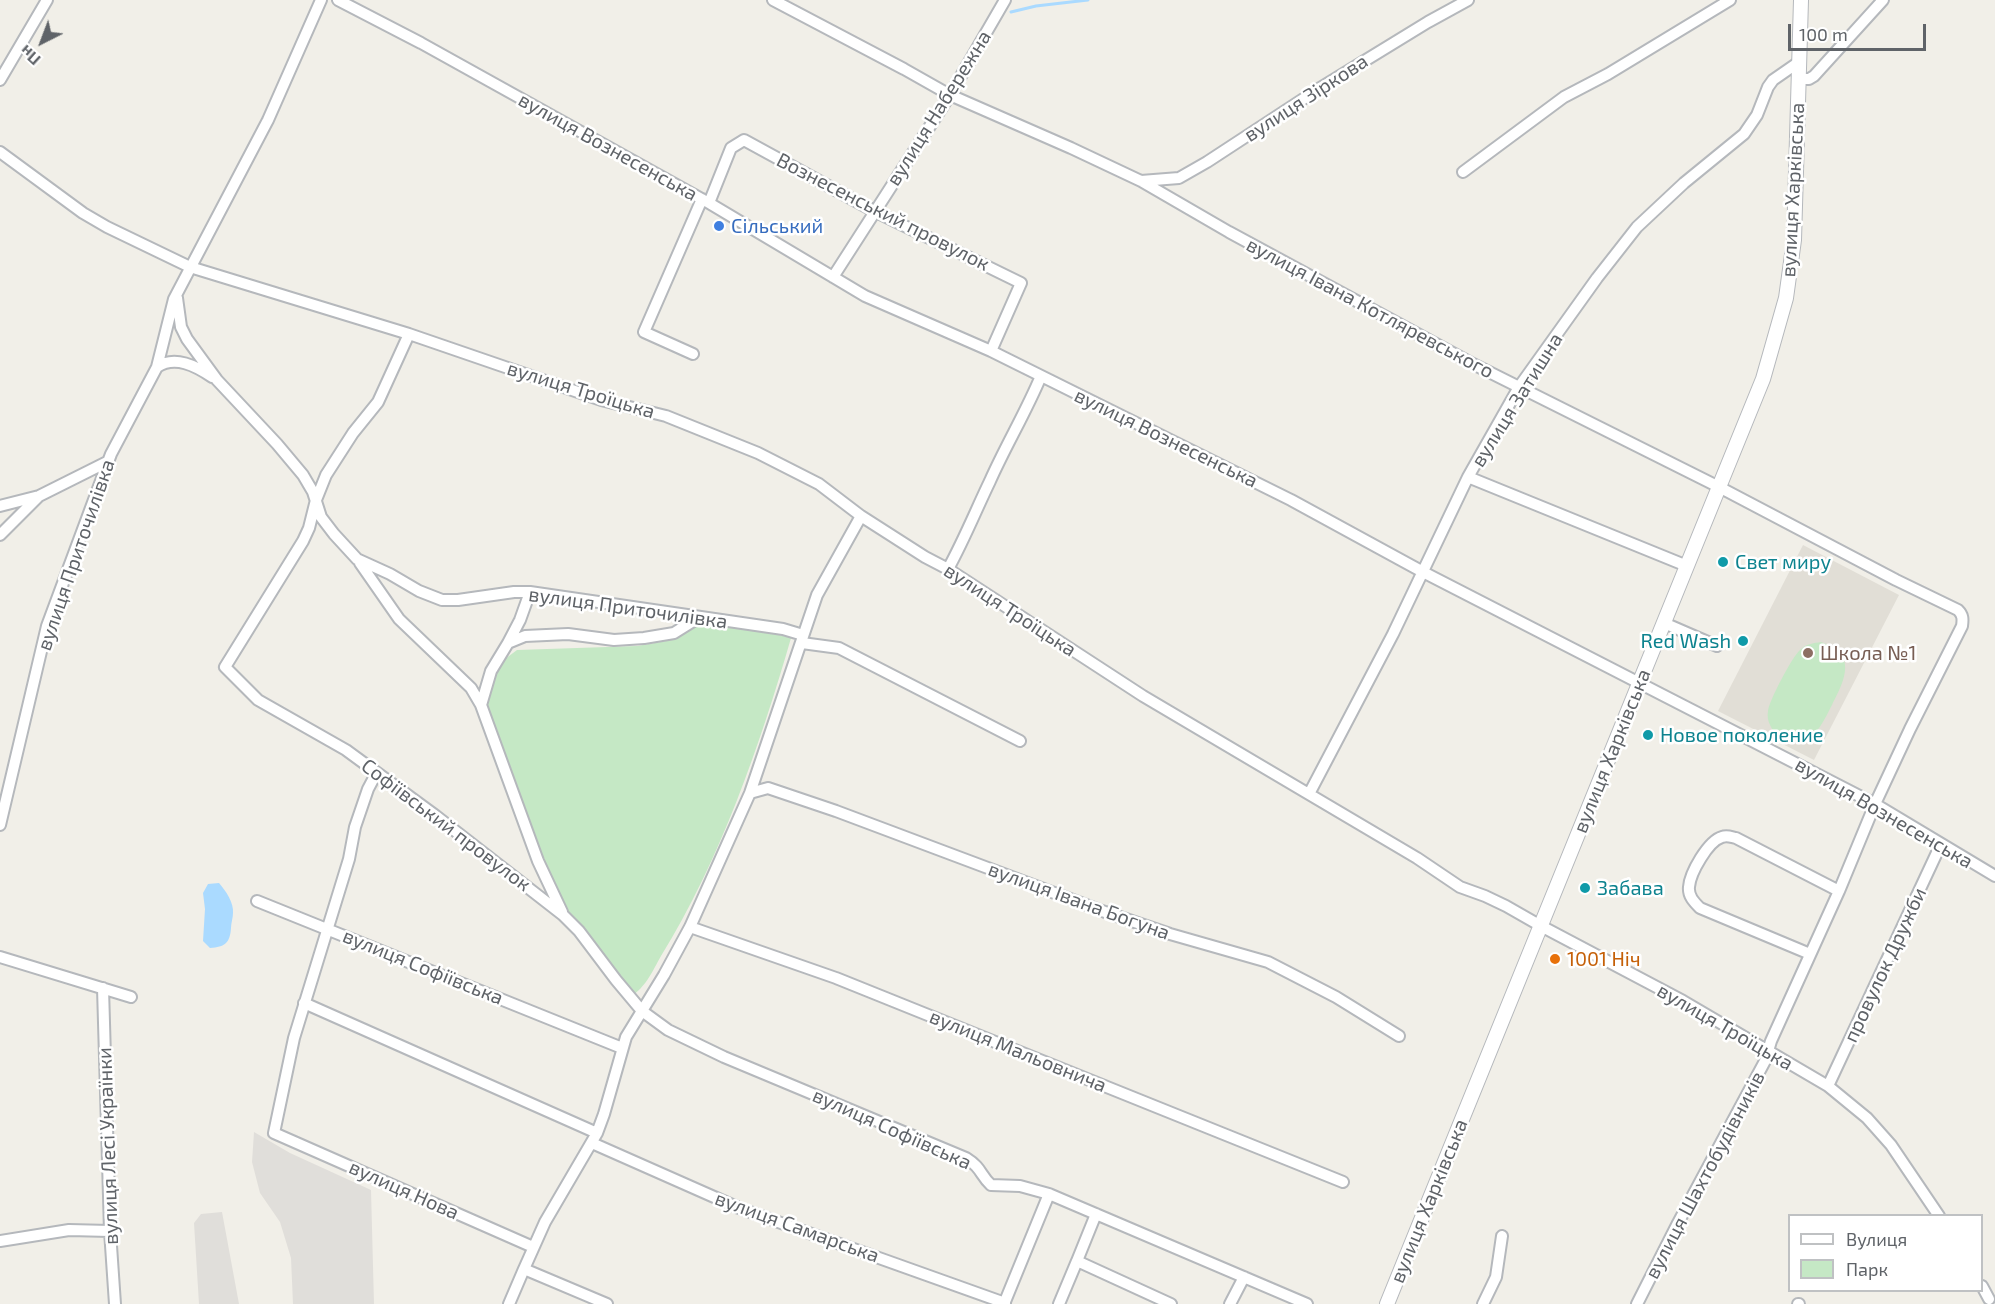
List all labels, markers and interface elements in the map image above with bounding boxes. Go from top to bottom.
north arrow [12,12,72,72]
scale bar [1791,12,1929,50]
text: 100 m [1799,23,1848,45]
street label: вулиця Набережна [882,26,996,190]
text: Пн [16,42,44,70]
street label: вулиця Зіркова [1240,49,1372,147]
street label: вулиця Вознесенська [514,88,702,206]
street label: вулиця Харківська [1776,102,1810,278]
street label: Вознесенський провулок [772,148,994,276]
place label: Сільський [731,214,823,238]
marker: Сільський [712,219,726,233]
street label: вулиця Івана Котляревського [1242,232,1498,384]
street label: вулиця Затишна [1466,329,1568,471]
street label: вулиця Троїцька [504,356,658,424]
street label: вулиця Вознесенська [1070,383,1262,493]
street label: вулиця Приточилівка [32,456,120,654]
place label: Свет миру [1735,550,1831,574]
marker: Свет миру [1716,555,1730,569]
street label: вулиця Троїцька [939,558,1081,662]
street label: вулиця Приточилівка [527,582,729,634]
place label: Red Wash [1641,629,1731,653]
marker: Red Wash [1736,634,1750,648]
place label: Школа №1 [1820,641,1917,665]
marker: Школа №1 [1801,646,1815,660]
street label: вулиця Харківська [1568,665,1656,837]
place label: Новое поколение [1660,723,1824,747]
marker: Новое поколение [1641,728,1655,742]
street label: вулиця Вознесенська [1791,752,1977,874]
street label: Софіївський провулок [357,753,535,897]
street label: вулиця Івана Богуна [985,857,1173,945]
place label: Забава [1597,876,1664,900]
marker: Забава [1578,881,1592,895]
street label: провулок Дружби [1839,884,1931,1046]
street label: вулиця Софіївська [339,924,507,1010]
place label: 1001 Ніч [1567,947,1641,971]
marker: 1001 Ніч [1548,952,1562,966]
street label: вулиця Троїцька [1653,978,1797,1076]
street label: вулиця Мальовнича [926,1005,1110,1097]
street label: вулиця Лесі Українки [93,1047,123,1245]
street label: вулиця Шахтобудівників [1640,1067,1770,1283]
street label: вулиця Софіївська [809,1083,975,1175]
street label: вулиця Харківська [1385,1115,1473,1287]
street label: вулиця Нова [345,1155,463,1225]
street label: вулиця Самарська [712,1186,882,1268]
legend [1788,1214,1983,1292]
text: Вулиця [1846,1228,1907,1250]
text: Парк [1846,1258,1888,1280]

